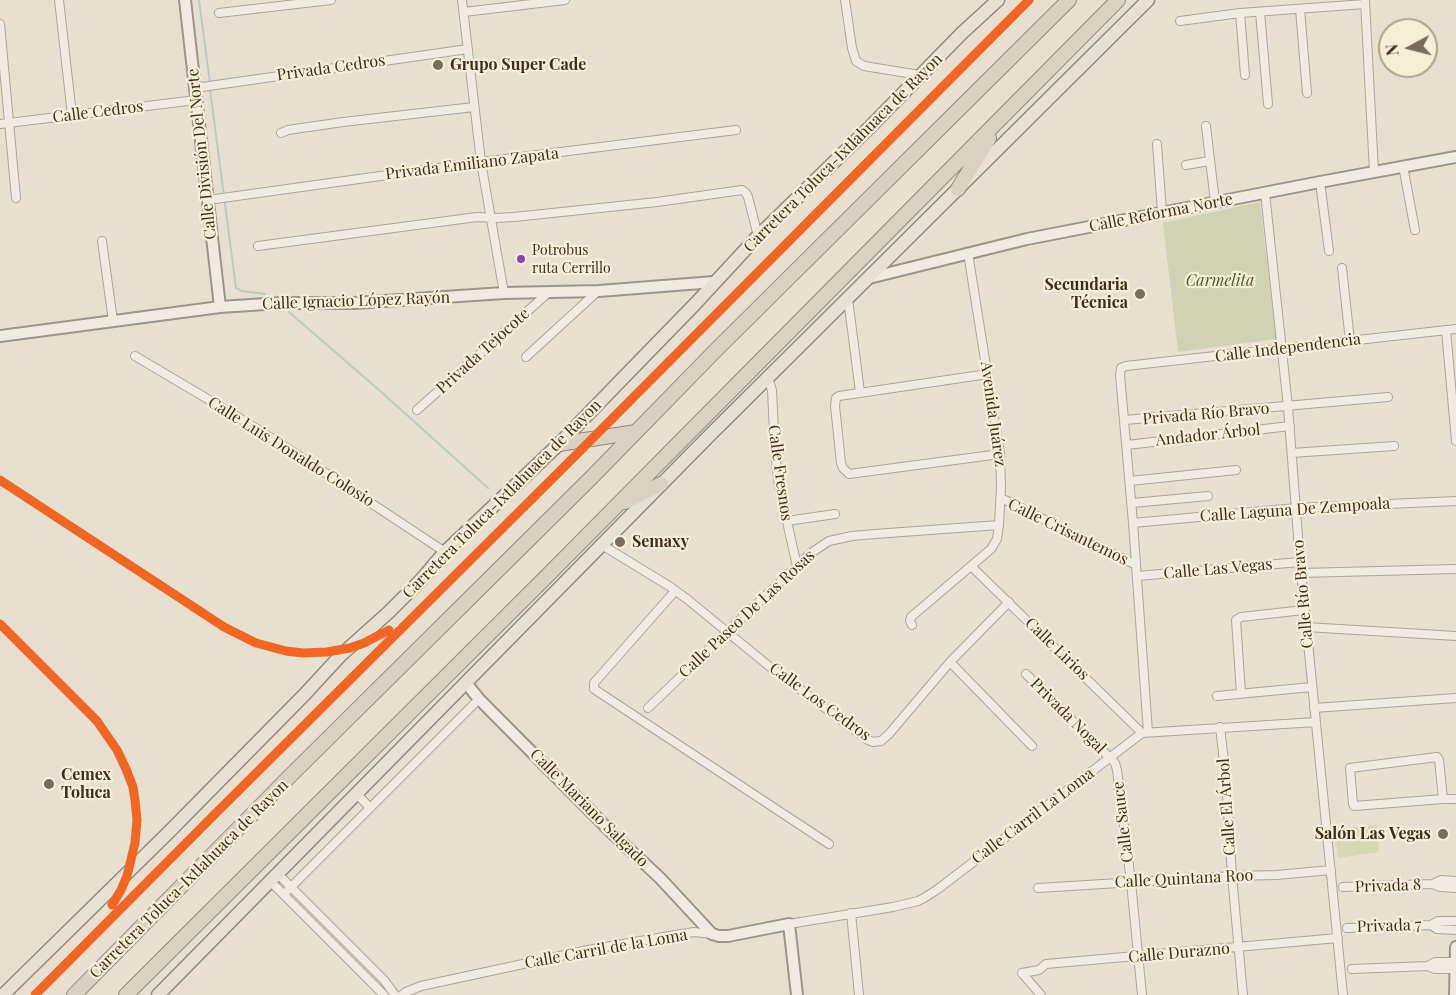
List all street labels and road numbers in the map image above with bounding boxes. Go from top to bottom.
street label: Carretera Toluca-Ixtlahuaca de Rayon [740,50,946,256]
street label: Privada Cedros [276,51,386,85]
street label: Calle División Del Norte [183,68,221,240]
street label: Calle Cedros [52,97,144,127]
street label: Privada Emiliano Zapata [384,144,560,184]
street label: Calle Reforma Norte [1087,190,1235,236]
street label: Calle Ignacio López Rayón [262,288,450,314]
street label: Privada Tejocote [432,304,534,398]
street label: Calle Independencia [1214,330,1362,366]
street label: Avenida Juárez [976,360,1010,468]
street label: Calle Luis Donaldo Colosio [204,393,378,511]
street label: Carretera Toluca-Ixtlahuaca de Rayon [399,396,605,602]
street label: Privada Río Bravo [1142,399,1270,429]
street label: Andador Árbol [1155,420,1261,450]
street label: Calle Fresnos [764,424,796,522]
street label: Calle Laguna De Zempoala [1199,494,1391,526]
street label: Calle Crisantemos [1005,495,1131,569]
street label: Calle Río Bravo [1289,539,1317,649]
street label: Calle Paseo De Las Rosas [675,546,819,682]
street label: Calle Las Vegas [1163,555,1273,583]
street label: Calle Lirios [1021,614,1093,684]
street label: Calle Los Cedros [766,659,874,745]
street label: Privada Nogal [1026,674,1110,758]
street label: Calle Mariano Salgado [526,745,652,871]
street label: Calle El Árbol [1214,758,1240,856]
street label: Calle Carril La Loma [968,764,1098,868]
street label: Carretera Toluca-Ixtlahuaca de Rayon [86,776,292,982]
street label: Calle Sauce [1108,780,1138,864]
street label: Calle Quintana Roo [1114,866,1254,892]
street label: Privada 8 [1354,875,1422,897]
street label: Privada 7 [1356,915,1422,937]
street label: Calle Carril de la Loma [523,925,689,973]
street label: Calle Durazno [1127,939,1231,967]

